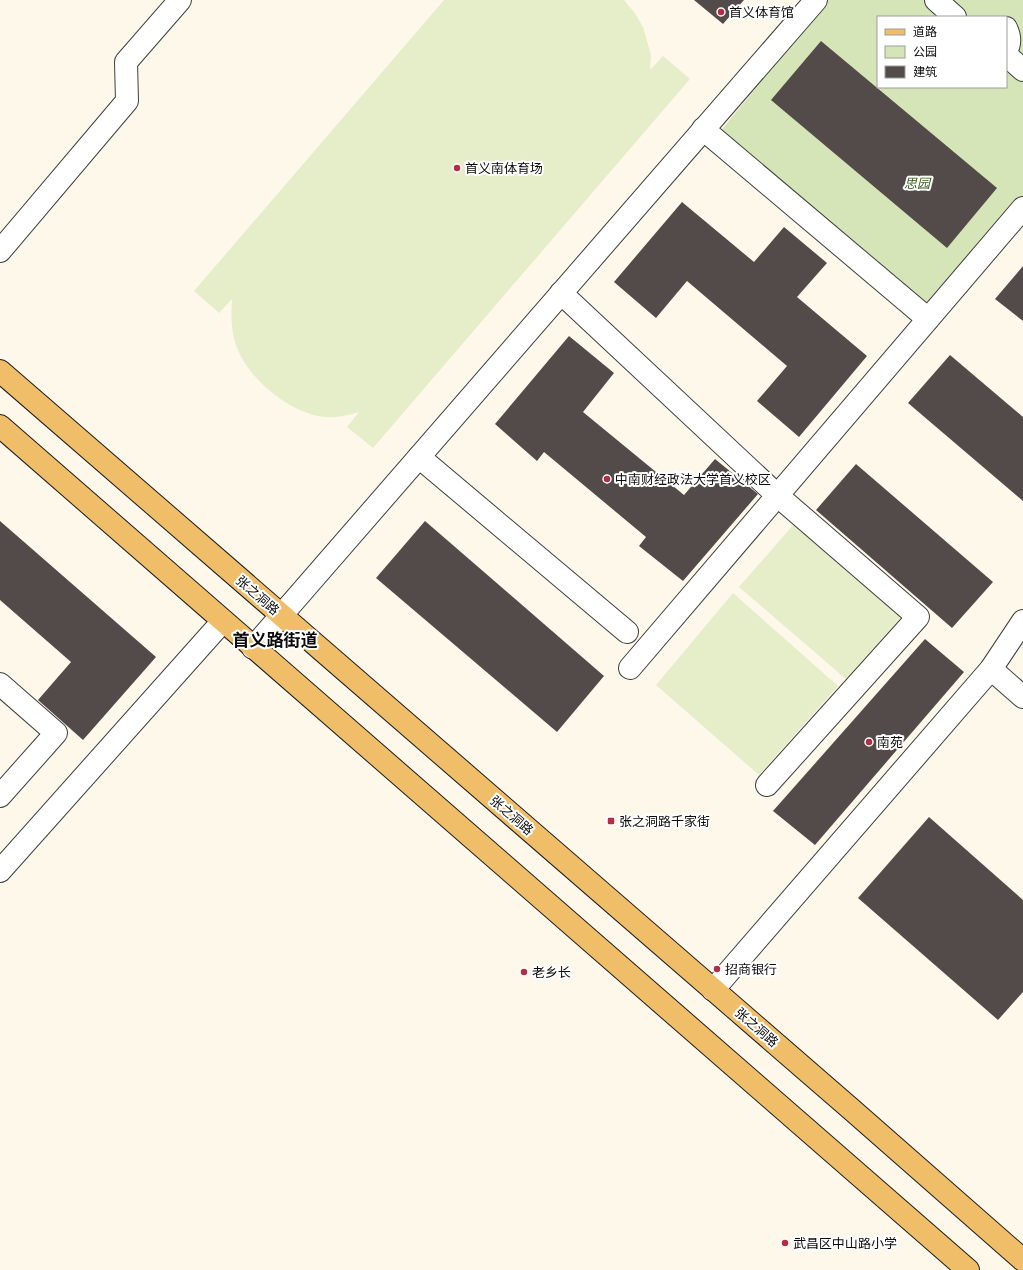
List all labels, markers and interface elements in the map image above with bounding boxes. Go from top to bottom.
place label: 首义体育馆 [729,4,794,21]
marker: 首义体育馆 [716,7,726,17]
legend [877,16,1007,88]
text: 道路 [913,24,937,39]
text: 公园 [913,44,937,59]
text: 建筑 [913,64,937,79]
place label: 首义南体育场 [465,160,543,177]
marker: 首义南体育场 [452,163,462,173]
park label: 思园 [904,175,932,192]
place label: 中南财经政法大学首义校区 [615,471,771,488]
marker: 中南财经政法大学首义校区 [602,474,612,484]
street label: 张之洞路 [232,572,283,619]
district label: 首义路街道 [233,629,318,651]
place label: 南苑 [877,734,903,751]
marker: 南苑 [864,737,874,747]
street label: 张之洞路 [486,792,537,839]
place label: 张之洞路千家街 [619,813,710,830]
marker: 张之洞路千家街 [606,816,616,826]
place label: 招商银行 [725,961,777,978]
place label: 老乡长 [532,964,571,981]
marker: 招商银行 [712,964,722,974]
marker: 老乡长 [519,967,529,977]
street label: 张之洞路 [731,1004,782,1051]
place label: 武昌区中山路小学 [793,1235,897,1252]
marker: 武昌区中山路小学 [780,1238,790,1248]

